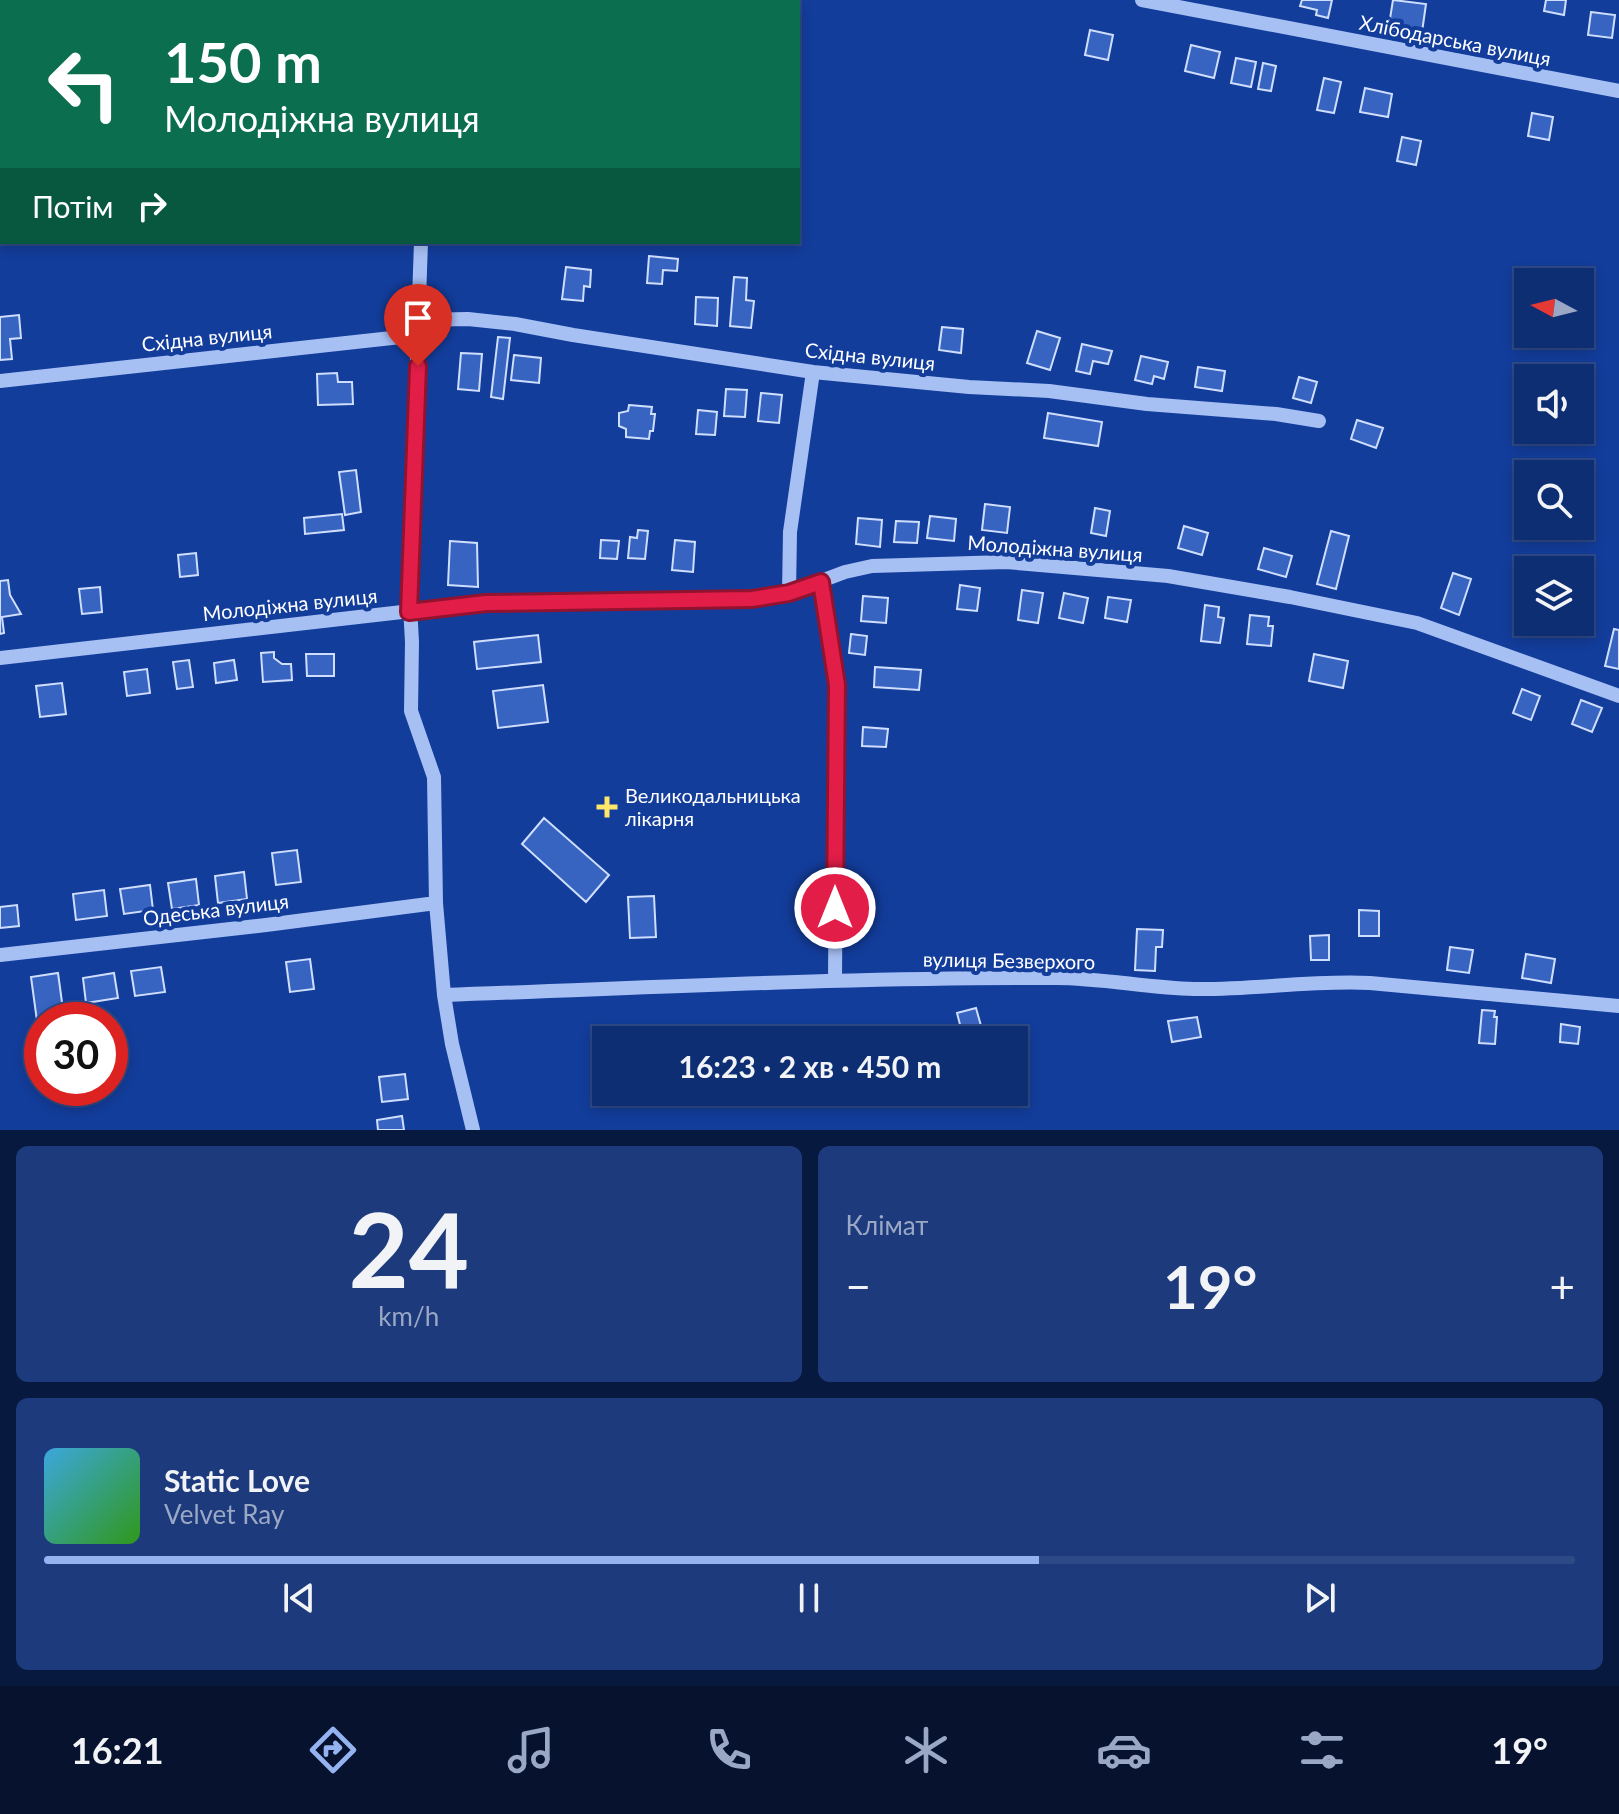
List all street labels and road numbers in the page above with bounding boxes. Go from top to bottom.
street label: Хлібодарська вулиця [1357,10,1553,70]
street label: Східна вулиця [140,318,273,356]
street label: Східна вулиця [804,337,937,375]
street label: Молодіжна вулиця [967,530,1143,566]
street label: Молодіжна вулиця [201,583,378,625]
street label: Одеська вулиця [142,888,290,930]
street label: вулиця Безверхого [923,946,1095,974]

